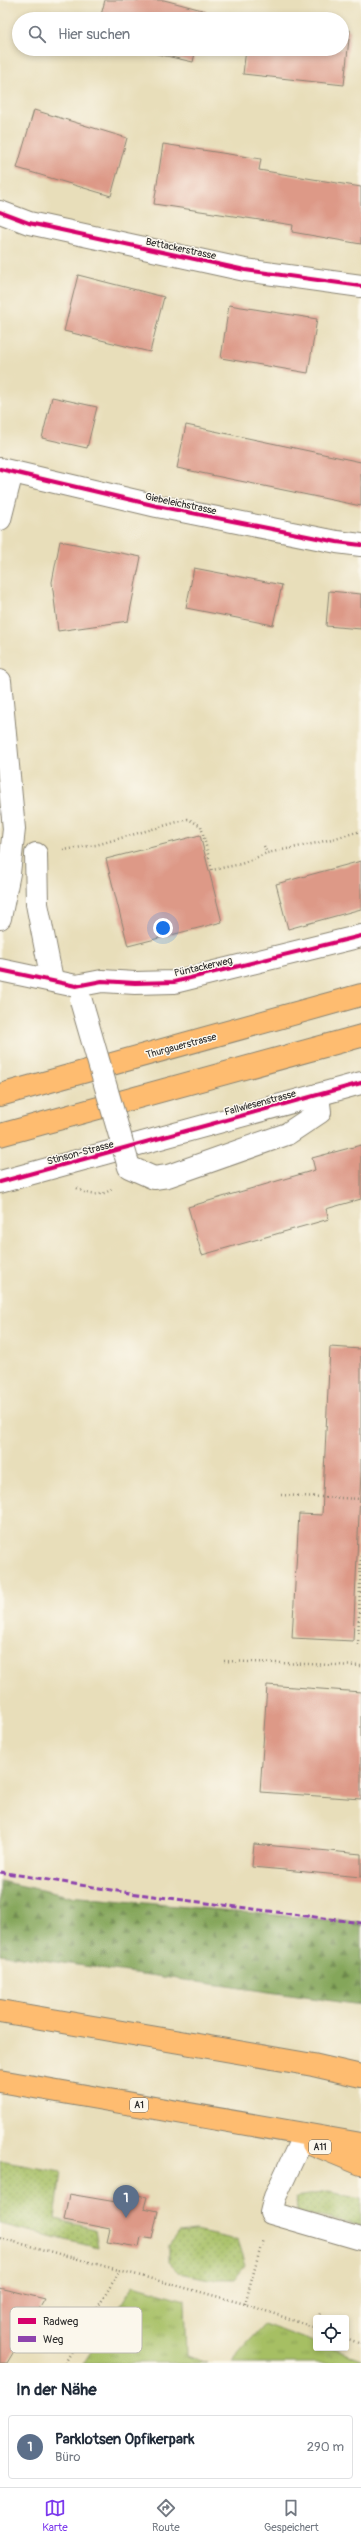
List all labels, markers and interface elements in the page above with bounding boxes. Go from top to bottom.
search box [12,12,349,56]
icon: search [26,23,48,45]
text: Hier suchen [58,25,130,44]
street label: Bettackerstrasse [145,236,217,262]
street label: Giebeleichstrasse [144,491,218,517]
your location [153,918,173,938]
street label: Püntackerweg [173,954,234,980]
street label: Thurgauerstrasse [145,1031,218,1061]
street label: Fallwiesenstrasse [223,1088,297,1118]
street label: Stinson-Strasse [46,1138,115,1168]
road number: A1 [130,2098,148,2112]
road number: A11 [309,2140,331,2154]
pin: 1 [113,2185,139,2218]
legend [10,2307,142,2353]
text: Radweg [43,2315,79,2328]
map controls [313,2315,349,2351]
button: locate [313,2315,349,2351]
text: Weg [43,2333,64,2346]
text: In der Nähe [16,2379,97,2400]
text: Parklotsen Opfikerpark [55,2430,195,2449]
text: 1 [27,2439,33,2455]
text: 290 m [307,2439,344,2455]
text: Büro [55,2449,80,2465]
tab: Karte [42,2497,68,2534]
tab: Route [152,2497,180,2534]
tab: Gespeichert [264,2497,319,2534]

